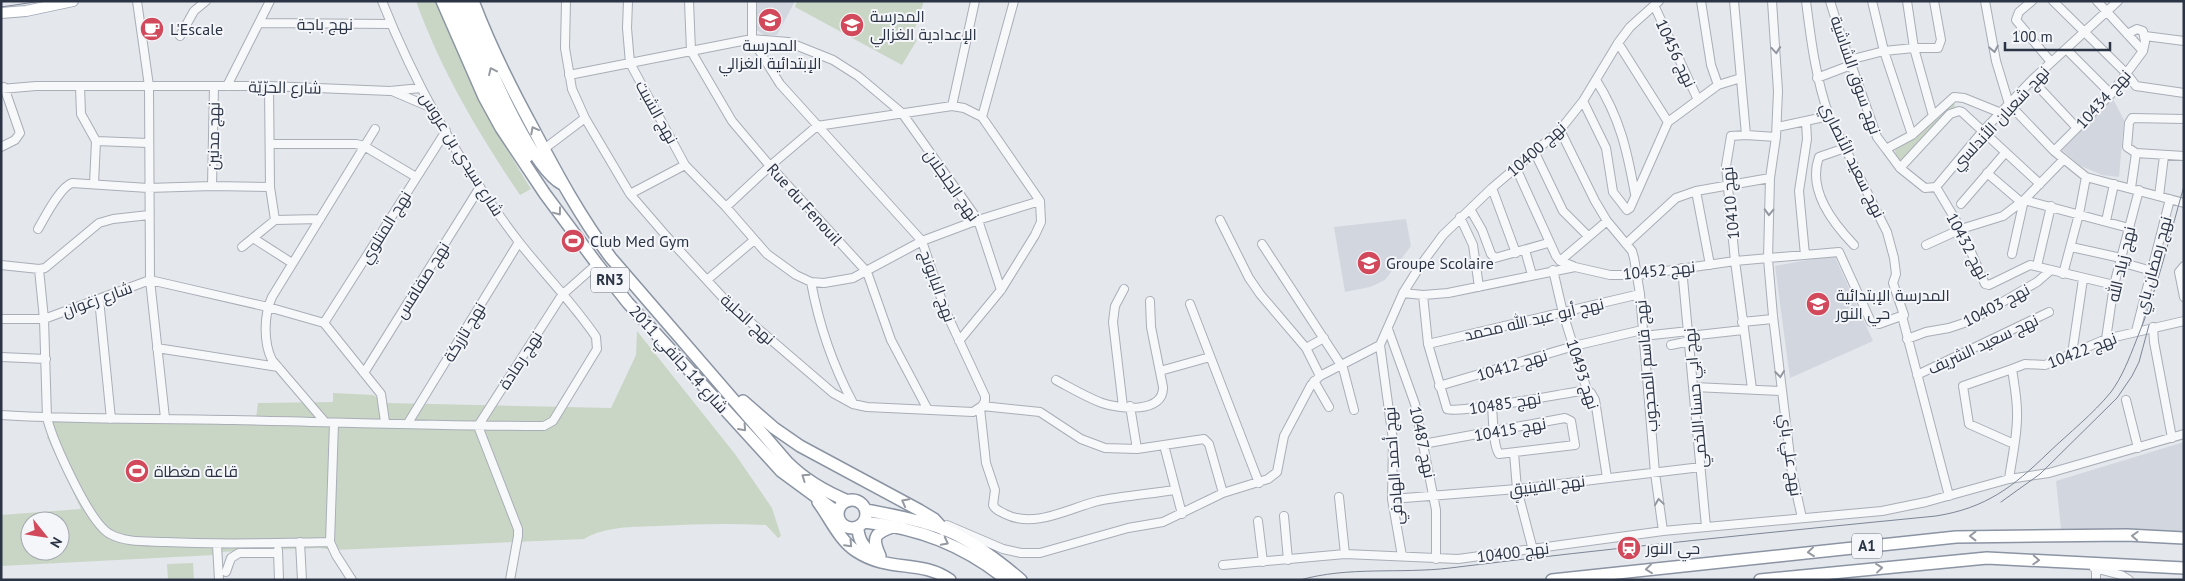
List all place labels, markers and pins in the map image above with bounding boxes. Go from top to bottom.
place label: المدرسة الإعدادية الغزالي [870,6,977,48]
school or university icon: المدرسة الإبتدائية الغزالي [757,7,783,33]
school or university icon: المدرسة الإعدادية الغزالي [839,12,865,38]
cafe icon: L'Escale [139,16,165,42]
place label: L'Escale [170,19,223,39]
place label: المدرسة الإبتدائية الغزالي [718,35,822,77]
sports icon: Club Med Gym [560,228,586,254]
place label: Club Med Gym [590,231,689,251]
school or university icon: Groupe Scolaire [1356,250,1382,276]
place label: Groupe Scolaire [1386,253,1494,273]
place label: المدرسة الإبتدائية حي النور [1835,285,1950,327]
school or university icon: المدرسة الإبتدائية حي النور [1805,291,1831,317]
sports icon: قاعة مغطاة [124,458,150,484]
place label: قاعة مغطاة [154,461,238,481]
station icon: حي النور [1616,535,1642,561]
place label: حي النور [1645,538,1700,562]

